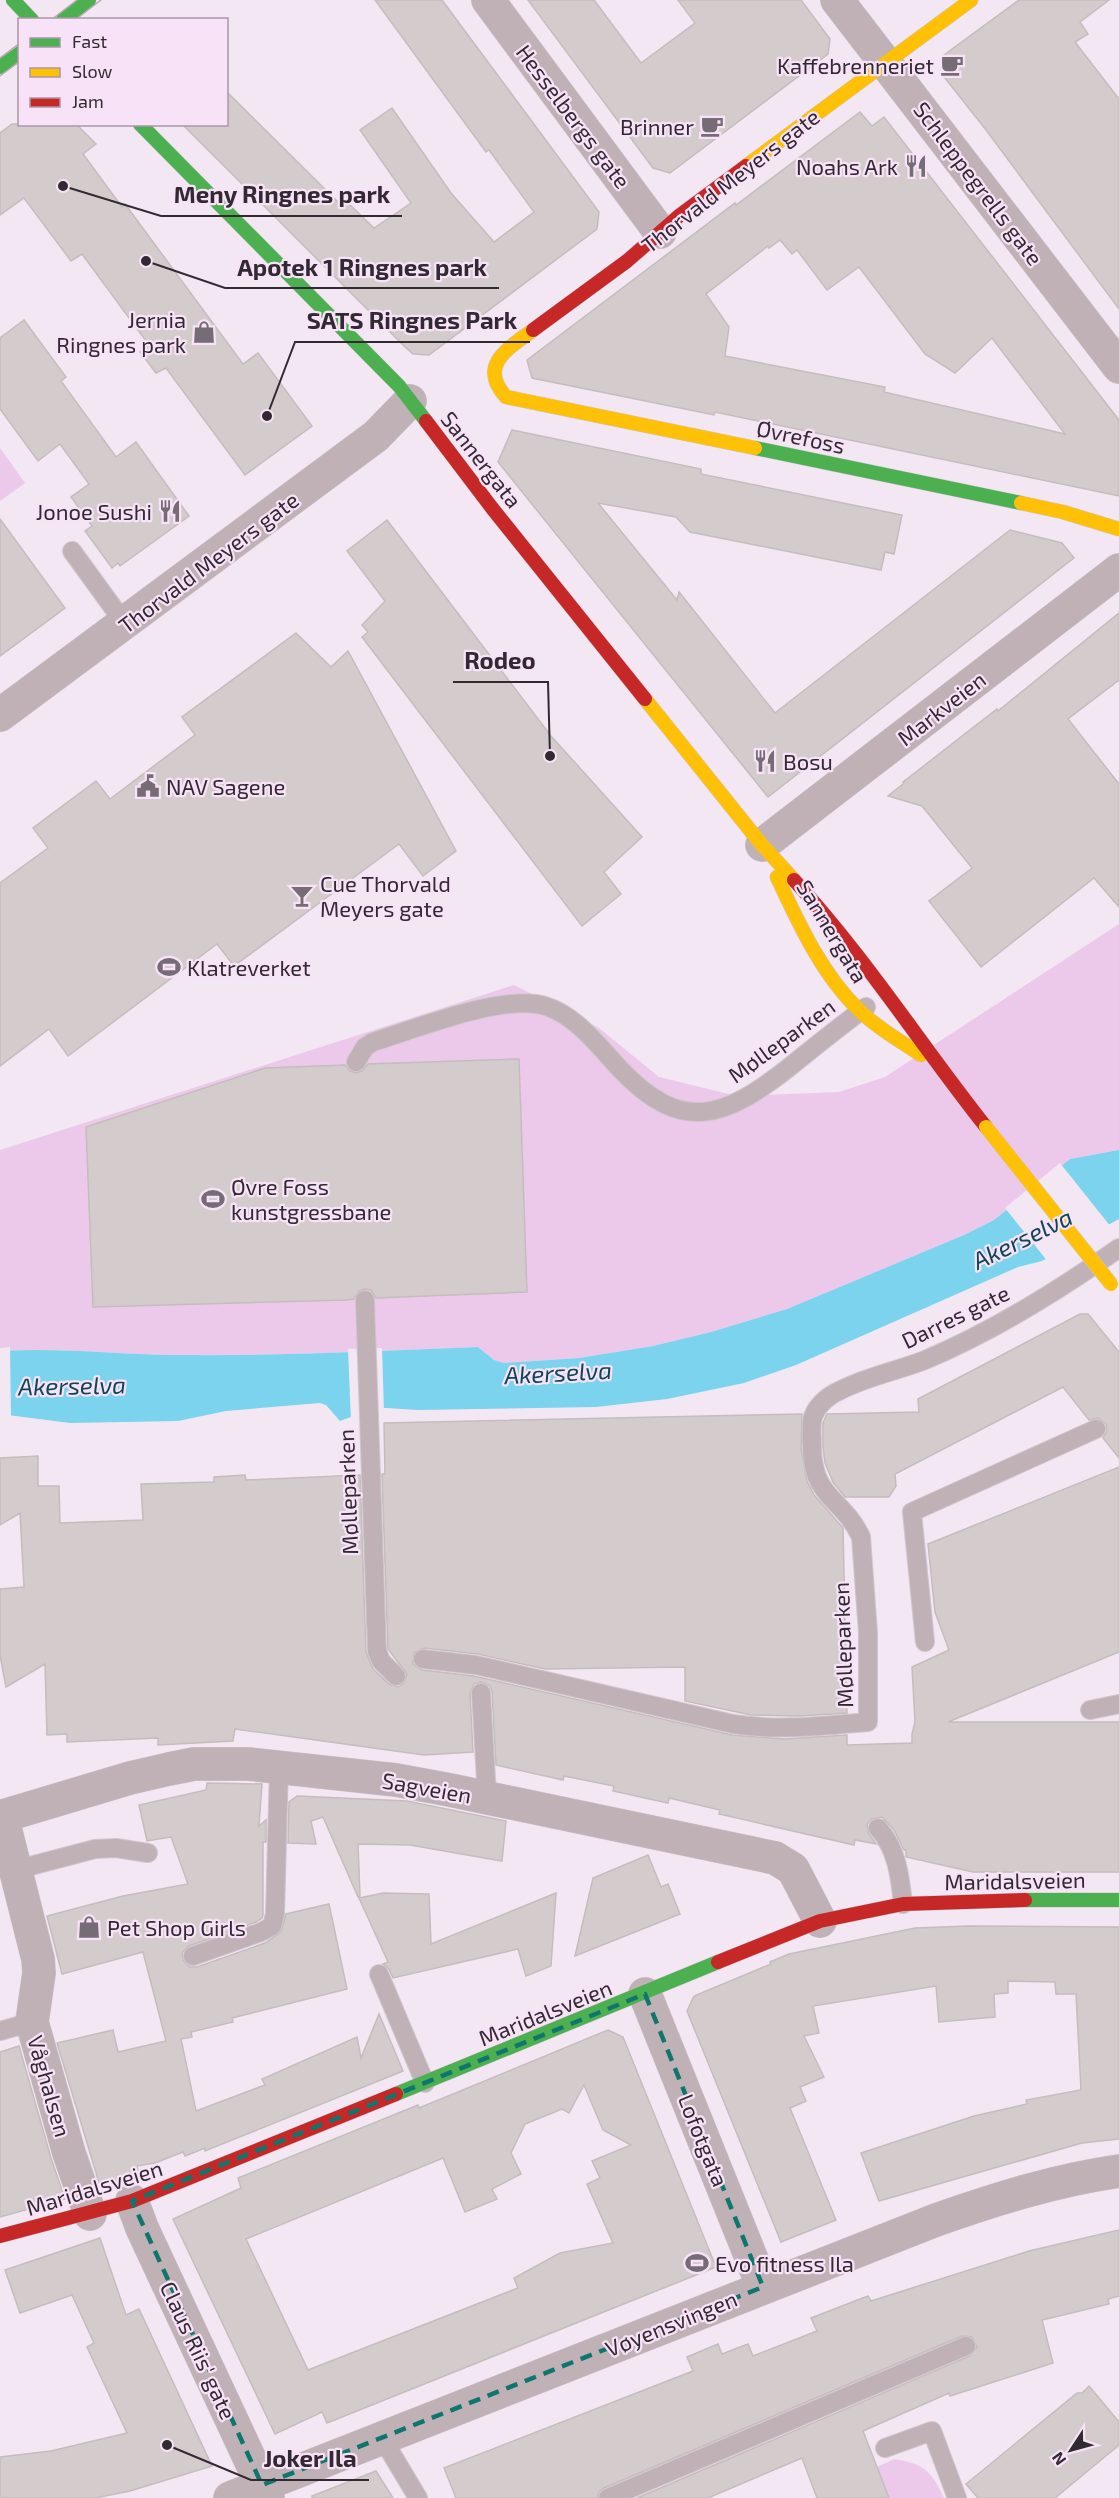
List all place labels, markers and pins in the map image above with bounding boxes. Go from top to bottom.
place label: Kaffebrenneriet [777,52,934,78]
cafe icon: Kaffebrenneriet [939,52,965,78]
place label: Brinner [620,113,694,139]
cafe icon: Brinner [699,113,725,139]
place label: Noahs Ark [796,153,898,179]
restaurant icon: Noahs Ark [903,153,929,179]
callout: Meny Ringnes park [161,174,402,216]
callout: Apotek 1 Ringnes park [225,246,499,288]
callout: SATS Ringnes Park [295,300,530,342]
place label: Jernia Ringnes park [56,306,186,357]
shop icon: Jernia Ringnes park [191,319,217,345]
place label: Jonoe Sushi [36,498,152,524]
restaurant icon: Jonoe Sushi [157,498,183,524]
callout: Rodeo [453,640,548,682]
restaurant icon: Bosu [752,748,778,774]
place label: Bosu [783,748,833,774]
public building icon: NAV Sagene [135,773,161,799]
place label: NAV Sagene [166,773,285,799]
place label: Cue Thorvald Meyers gate [320,870,451,921]
bar icon: Cue Thorvald Meyers gate [289,883,315,909]
sports icon: Klatreverket [156,954,182,980]
place label: Klatreverket [187,954,311,980]
place label: Øvre Foss kunstgressbane [231,1173,391,1224]
sports icon: Øvre Foss kunstgressbane [200,1186,226,1212]
shop icon: Pet Shop Girls [76,1914,102,1940]
place label: Pet Shop Girls [107,1914,246,1940]
sports icon: Evo fitness Ila [684,2250,710,2276]
place label: Evo fitness Ila [715,2250,854,2276]
callout: Joker Ila [251,2438,369,2480]

